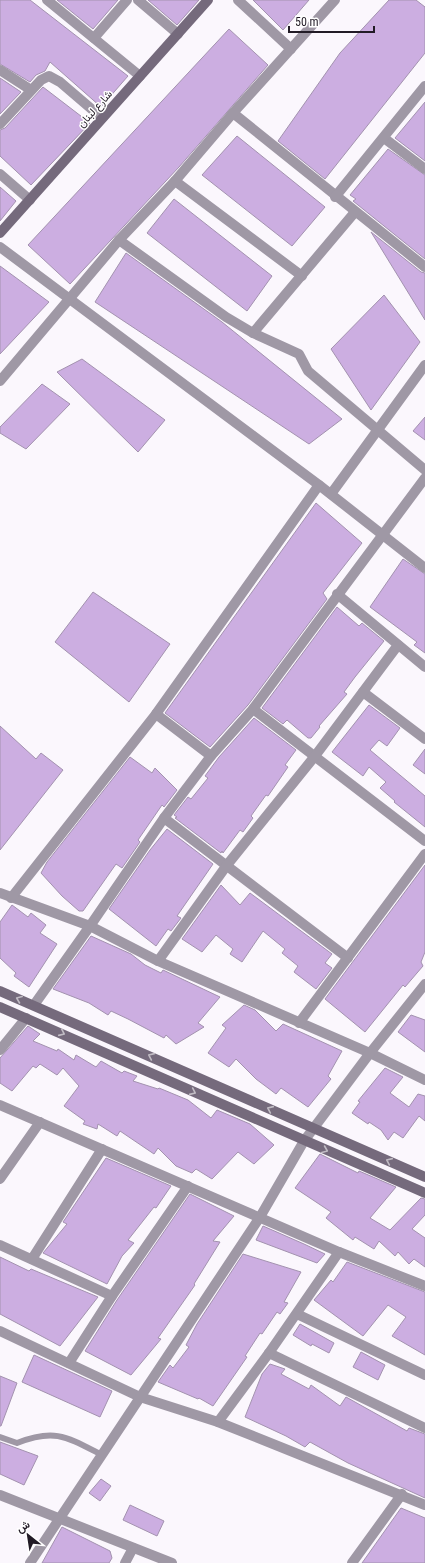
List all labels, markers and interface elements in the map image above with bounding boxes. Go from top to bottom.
scale bar [289,8,374,34]
text: 50 m [295,15,319,29]
street label: شارع لبنان [75,87,116,131]
one-way arrow [16,995,23,1003]
one-way arrow [58,1029,65,1037]
one-way arrow [148,1053,156,1061]
one-way arrow [189,1087,197,1095]
one-way arrow [267,1105,274,1113]
one-way arrow [321,1145,329,1153]
one-way arrow [386,1158,394,1166]
north arrow [8,1515,48,1555]
text: ش [14,1518,32,1536]

